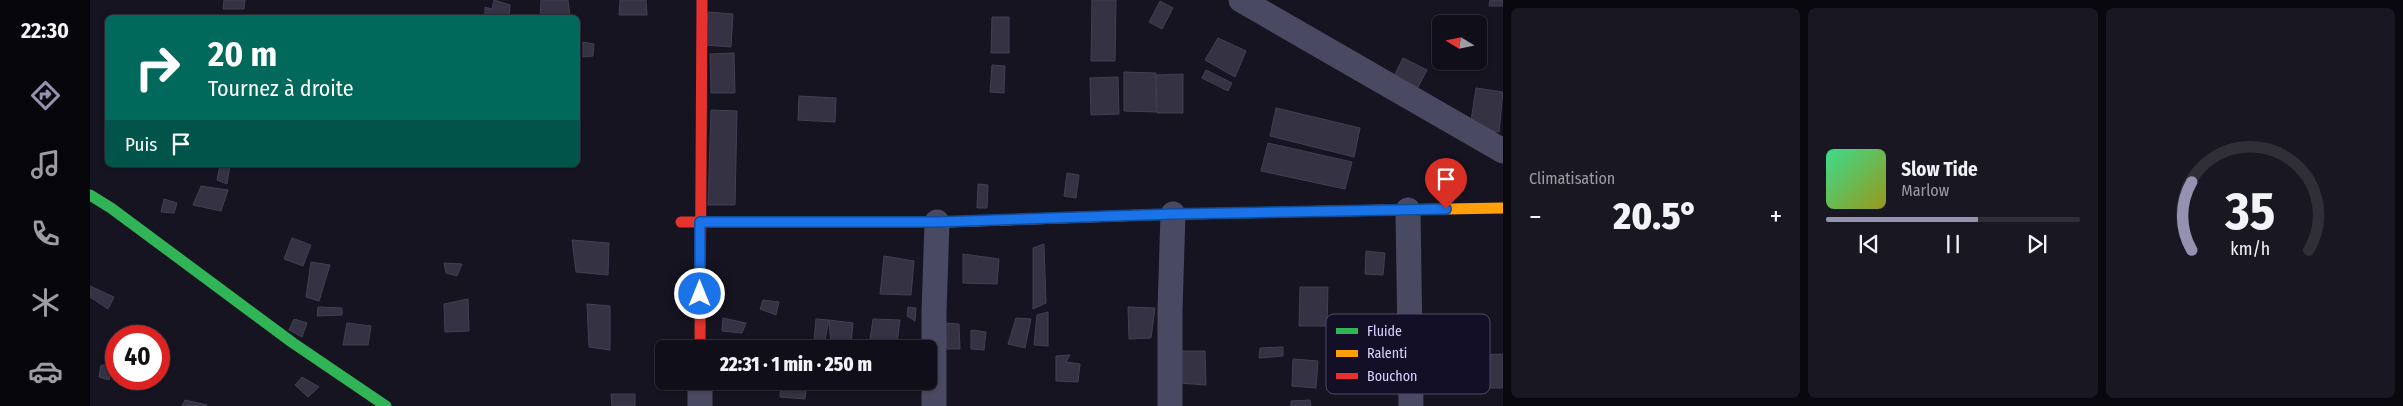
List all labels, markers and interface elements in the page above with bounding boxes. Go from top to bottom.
north arrow [1432,15,1488,70]
map controls [1432,15,1487,70]
text: 22:30 [21,17,69,44]
text: 20 m [208,33,277,75]
icon: right [125,35,190,100]
text: Tournez à droite [208,75,354,102]
icon: directions [28,78,63,113]
icon: arrive [167,130,195,158]
text: Puis [125,133,157,156]
icon: music [28,147,63,182]
pin [1425,158,1467,209]
text: Slow Tide [1901,158,1978,181]
icon: arrive [1432,165,1460,193]
text: Climatisation [1529,169,1615,188]
text: 35 [2224,180,2275,243]
text: Marlow [1901,181,1949,200]
text: 20.5° [1613,193,1698,239]
text: − [1529,200,1542,233]
text: + [1770,200,1782,233]
icon: phone [28,216,63,251]
icon: previous [1855,230,1883,258]
icon: pause [1939,230,1967,258]
icon: next [2023,230,2051,258]
text: km/h [2230,238,2270,260]
position arrow [673,267,725,319]
icon: climate [28,285,63,320]
legend [1326,314,1490,394]
text: Fluide [1367,323,1402,340]
speed limit sign: 40 [105,325,170,390]
text: Ralenti [1367,345,1407,362]
text: 22:31 · 1 min · 250 m [720,353,872,376]
icon: car [28,354,63,389]
text: Bouchon [1367,368,1417,385]

